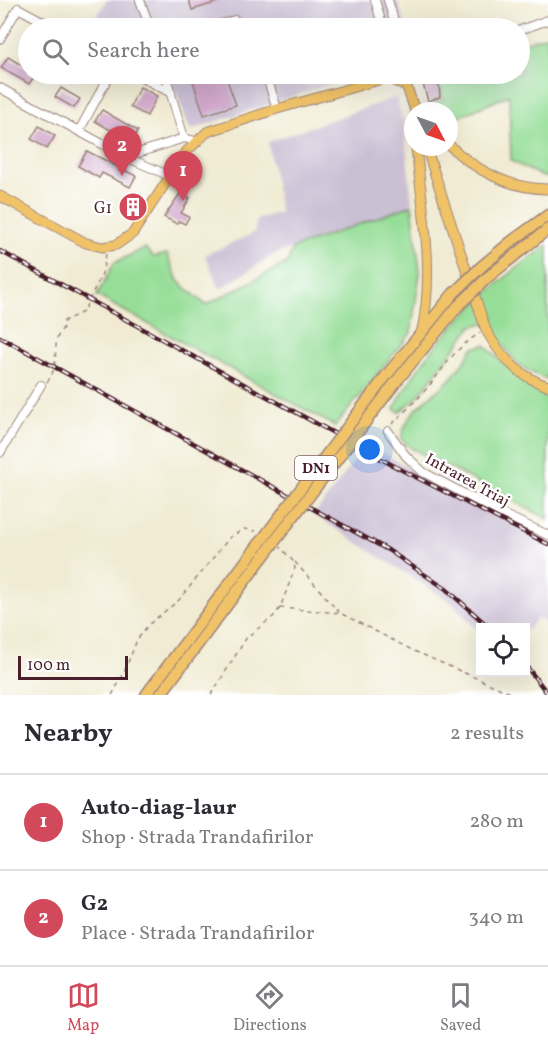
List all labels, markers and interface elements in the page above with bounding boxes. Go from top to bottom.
search box [18,18,530,84]
icon: search [39,35,72,68]
text: Search here [87,36,200,67]
north arrow [404,102,458,156]
pin: 2 [102,126,142,176]
pin: 1 [164,152,202,201]
building icon: G1 [117,191,149,223]
place label: G1 [94,198,112,220]
your location [355,435,384,464]
street label: Intrarea Triaj [421,449,513,513]
road number: DN1 [295,456,337,480]
map controls [476,623,530,677]
button: locate [476,623,530,677]
scale bar [18,653,128,680]
text: 100 m [27,655,70,677]
text: Nearby [24,716,113,752]
text: 2 results [450,720,524,748]
text: Auto-diag-laur [81,793,236,824]
text: 1 [39,808,48,836]
text: 280 m [469,808,524,836]
text: Shop · Strada Trandafirilor [81,824,313,852]
text: G2 [81,889,108,920]
text: 2 [38,904,49,932]
text: 340 m [468,904,524,932]
text: Place · Strada Trandafirilor [81,920,314,948]
tab: Map [67,979,100,1037]
tab: Directions [233,979,307,1037]
tab: Saved [440,979,481,1037]

